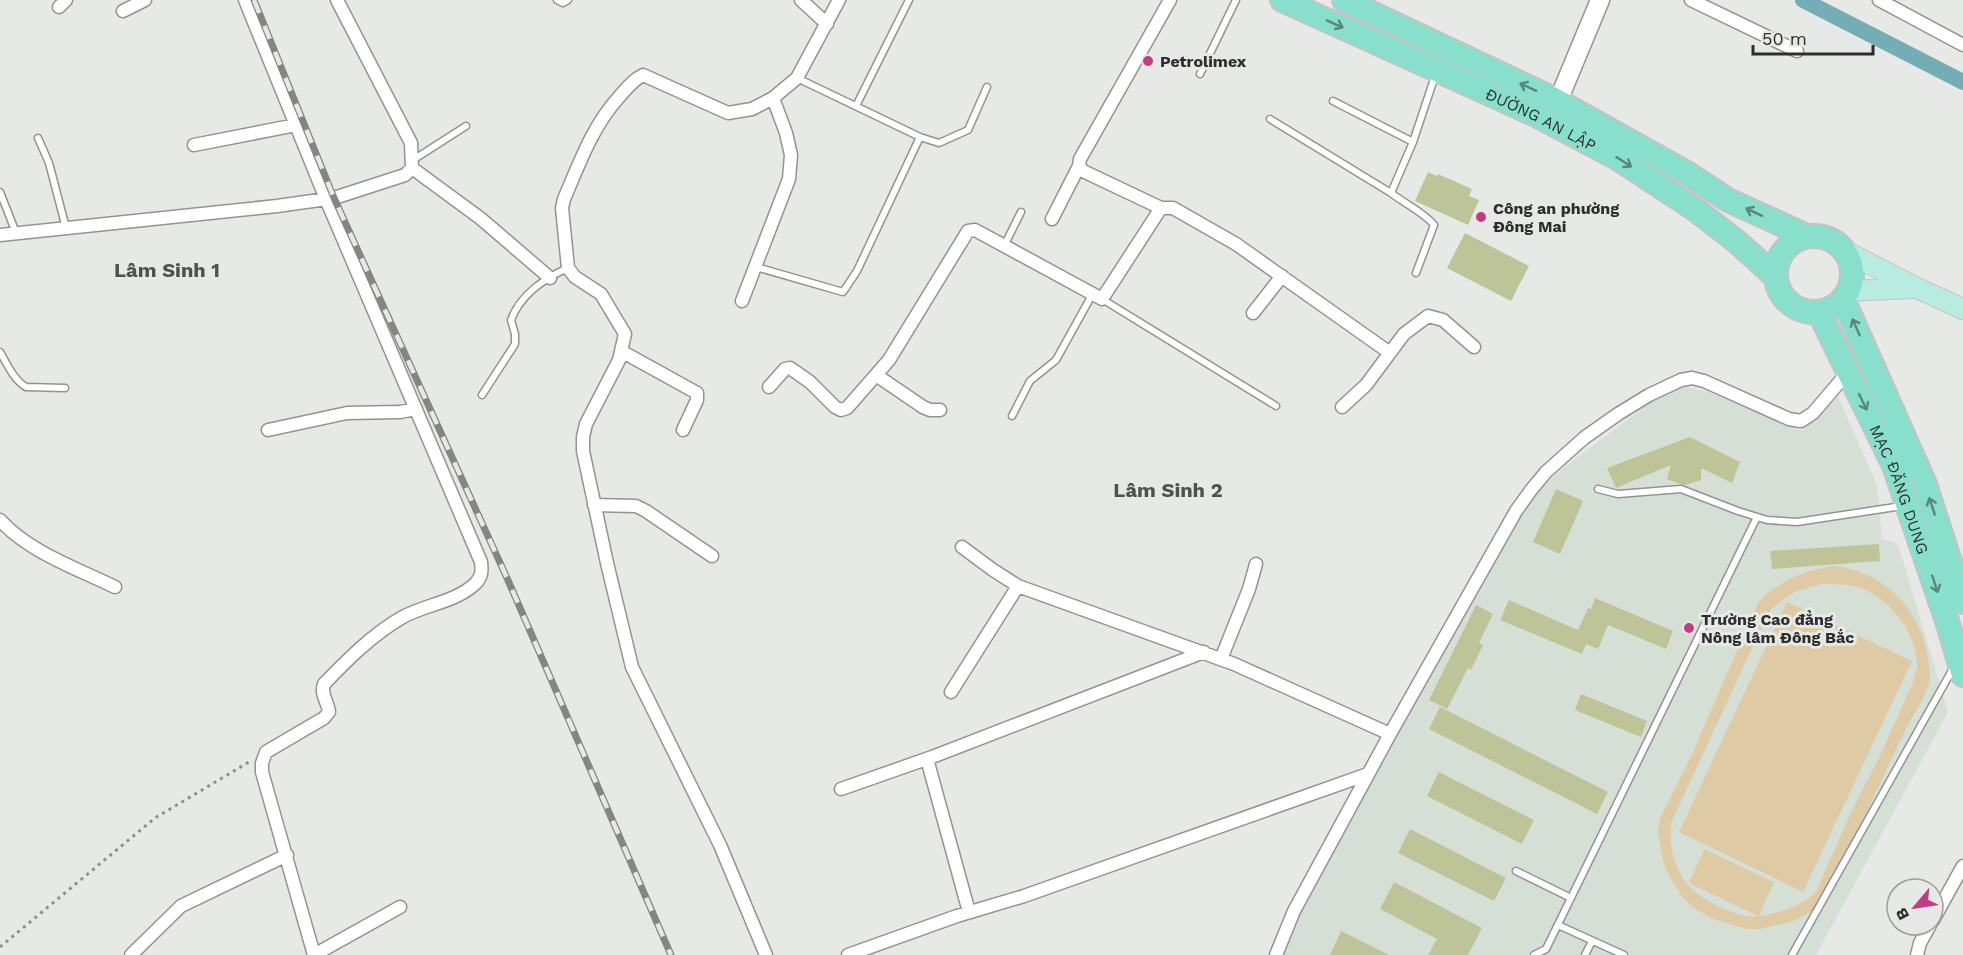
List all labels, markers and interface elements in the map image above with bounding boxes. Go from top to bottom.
scale bar [1753,18,1873,56]
one-way arrow [1325,19,1344,30]
text: 50 m [1762,28,1807,49]
place label: Petrolimex [1160,52,1247,71]
marker: Petrolimex [1141,54,1155,68]
one-way arrow [1520,81,1538,93]
street label: ĐƯỜNG AN LẬP [1483,84,1600,155]
one-way arrow [1615,157,1632,169]
place label: Công an phường Đông Mai [1493,199,1619,236]
one-way arrow [1745,205,1763,217]
marker: Công an phường Đông Mai [1474,210,1488,224]
district label: Lâm Sinh 1 [114,258,220,282]
one-way arrow [1849,318,1861,336]
one-way arrow [1858,393,1870,411]
street label: MẠC ĐĂNG DUNG [1866,421,1933,557]
district label: Lâm Sinh 2 [1113,478,1223,502]
one-way arrow [1926,497,1937,516]
one-way arrow [1930,574,1941,593]
place label: Trường Cao đẳng Nông lâm Đông Bắc [1701,609,1854,647]
marker: Trường Cao đẳng Nông lâm Đông Bắc [1682,621,1696,635]
north arrow [1885,877,1945,937]
text: B [1891,905,1913,923]

